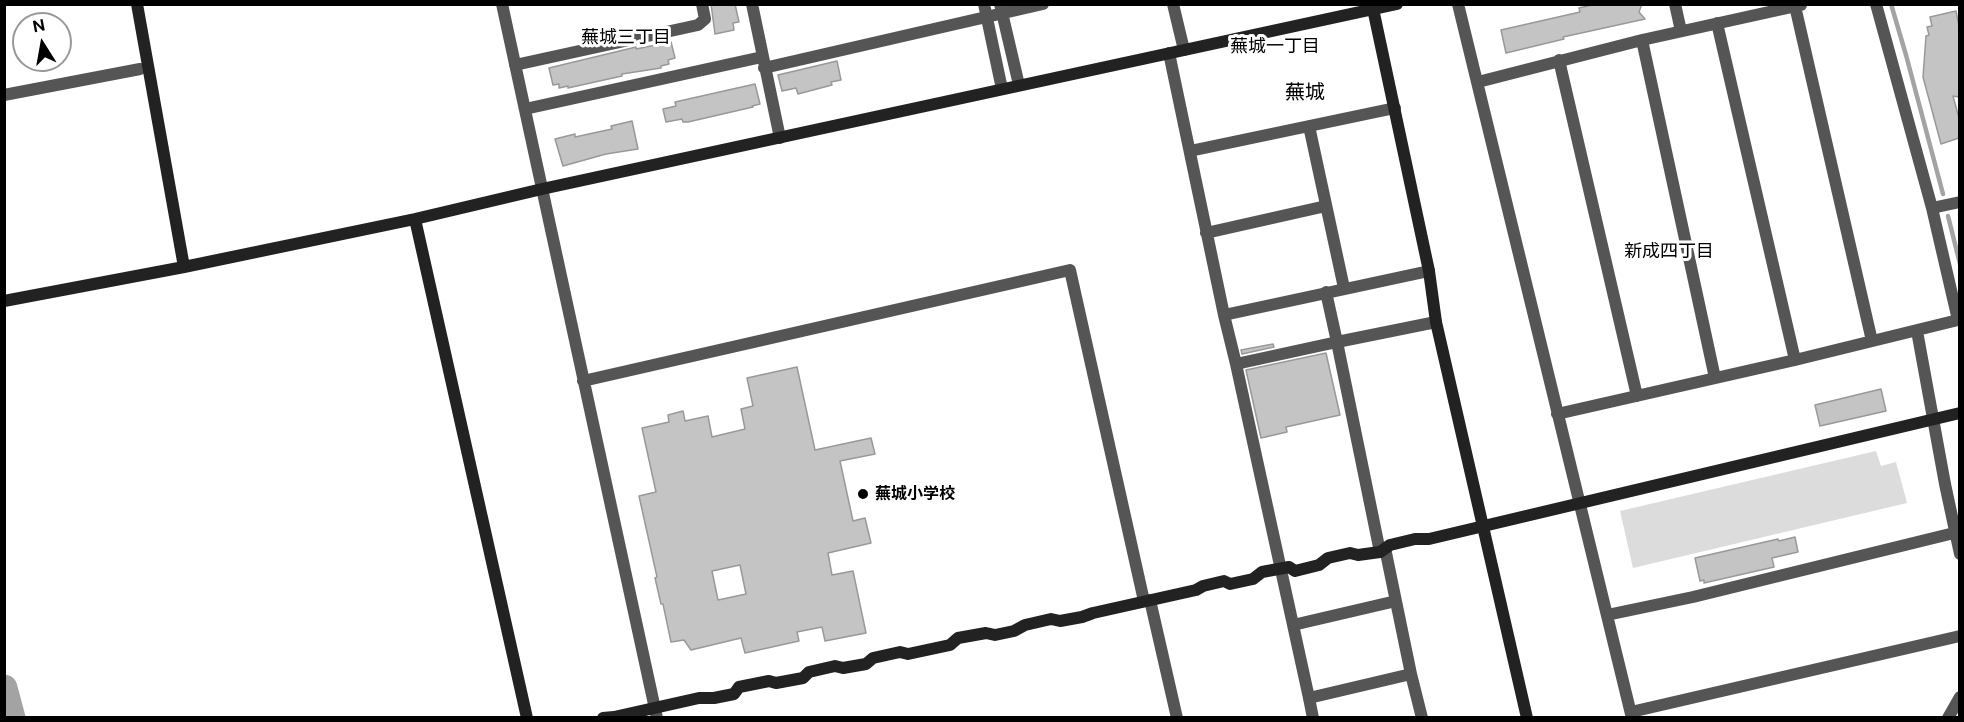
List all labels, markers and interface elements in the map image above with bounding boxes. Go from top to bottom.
north arrow [12,12,72,72]
text: N [31,15,47,36]
district label: 蕪城三丁目 [581,26,671,48]
district label: 蕪城一丁目 [1230,35,1320,57]
district label: 蕪城 [1285,81,1325,105]
district label: 新成四丁目 [1624,240,1714,262]
place label: 蕪城小学校 [875,484,955,504]
marker: 蕪城小学校 [856,487,870,501]

